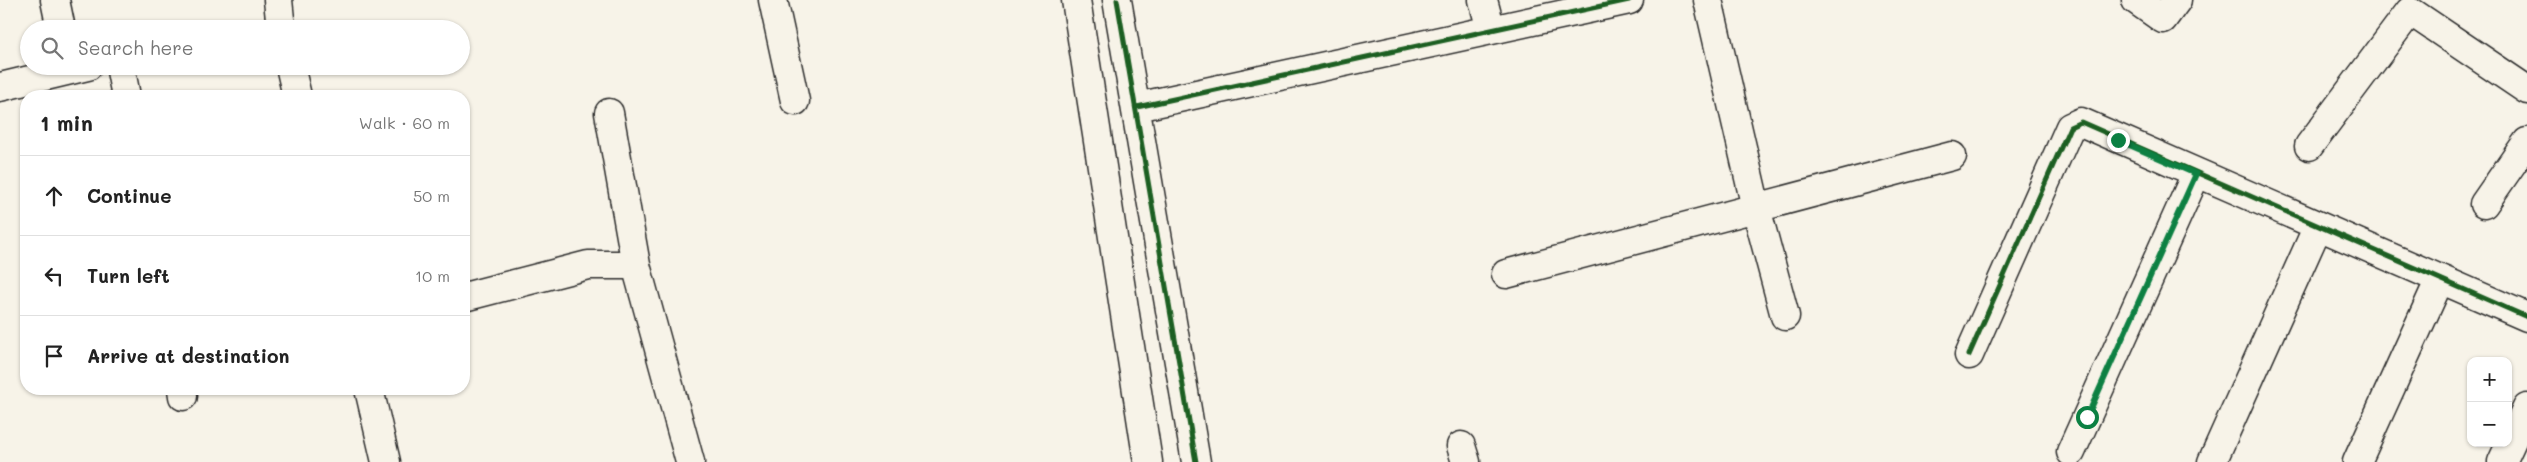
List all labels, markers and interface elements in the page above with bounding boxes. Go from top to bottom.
search box [20,20,470,75]
icon: search [38,34,66,62]
text: Search here [78,35,194,60]
text: 1 min [40,109,93,136]
text: Walk · 60 m [359,112,450,133]
route end [2107,129,2130,152]
icon: ahead [40,182,68,210]
text: Continue [87,183,172,208]
text: 50 m [413,185,450,206]
icon: left [40,262,68,290]
text: Turn left [87,263,170,288]
text: 10 m [415,265,450,286]
icon: arrive [40,342,68,370]
text: Arrive at destination [87,343,290,368]
map controls [2467,357,2512,447]
button: + [2467,357,2512,402]
button: − [2467,402,2512,447]
route start [2076,406,2099,429]

